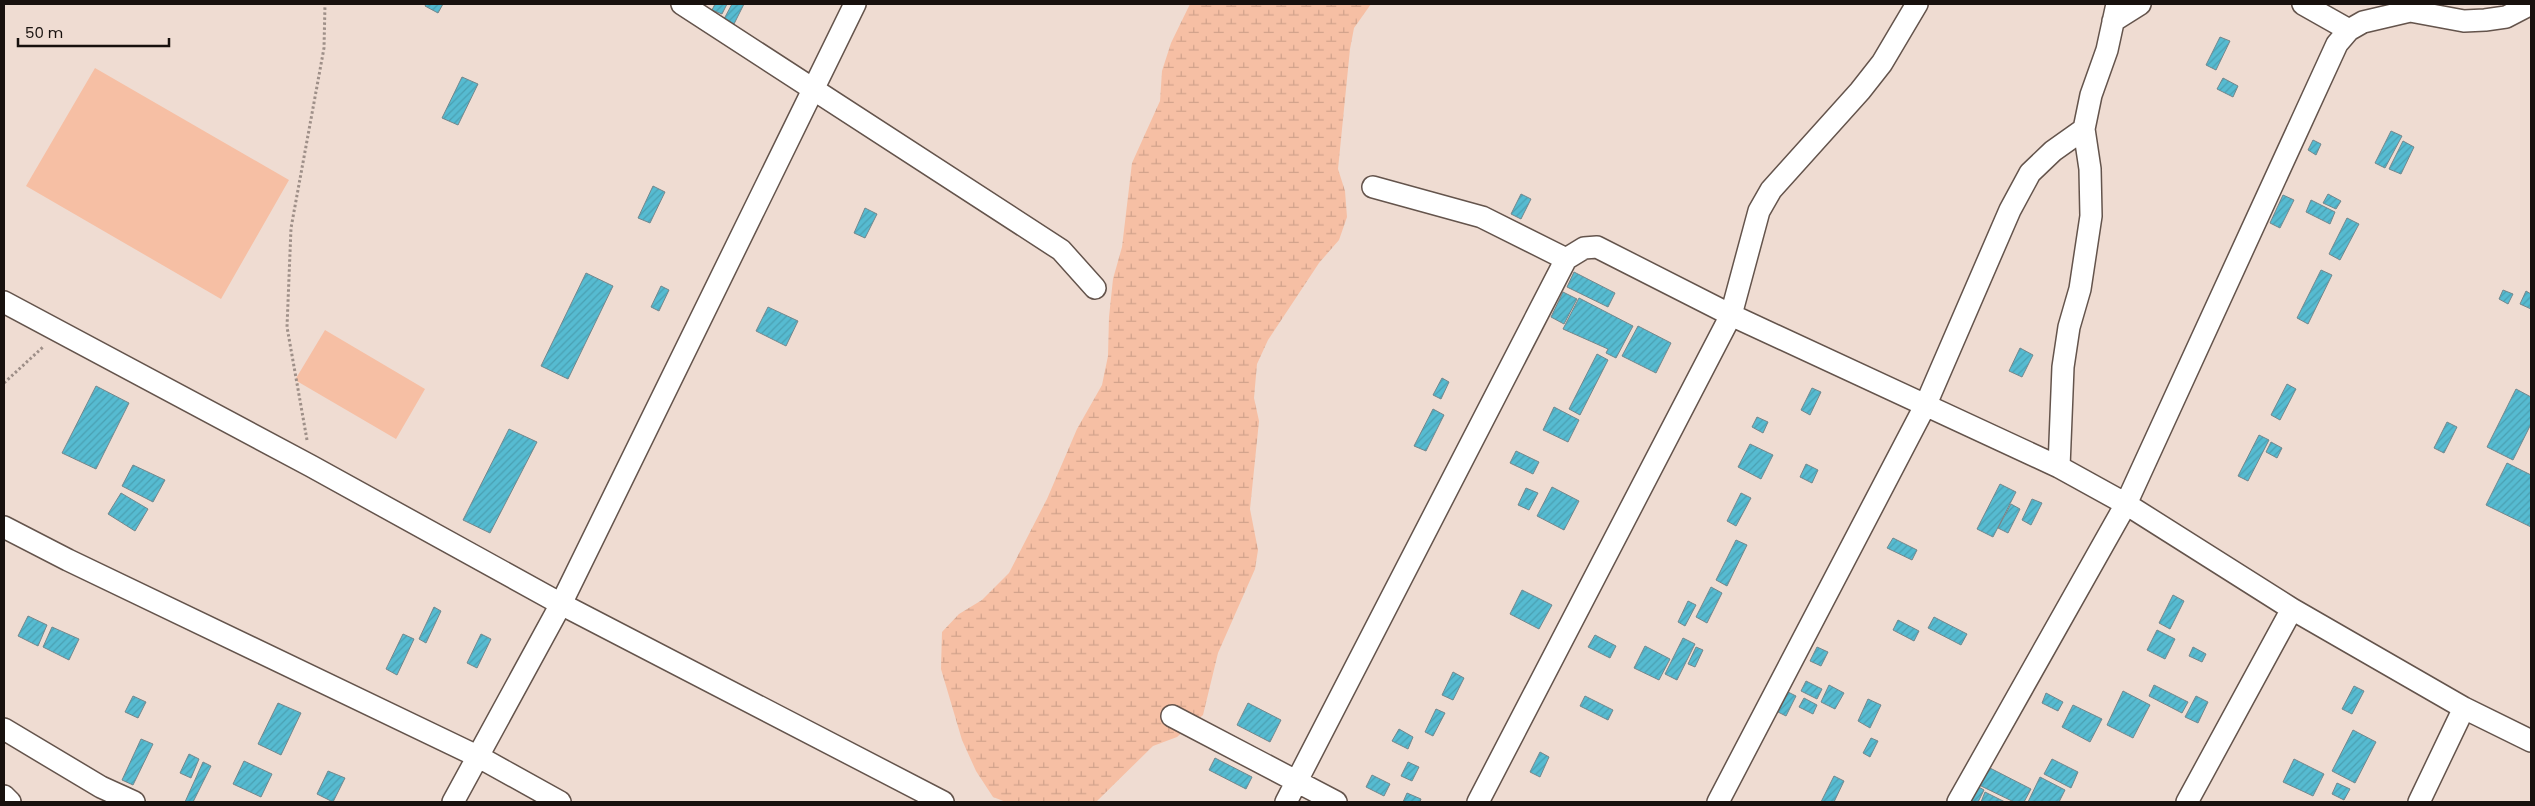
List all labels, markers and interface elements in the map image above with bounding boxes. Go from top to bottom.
scale bar [18,15,169,47]
text: 50 m [25,22,63,43]

